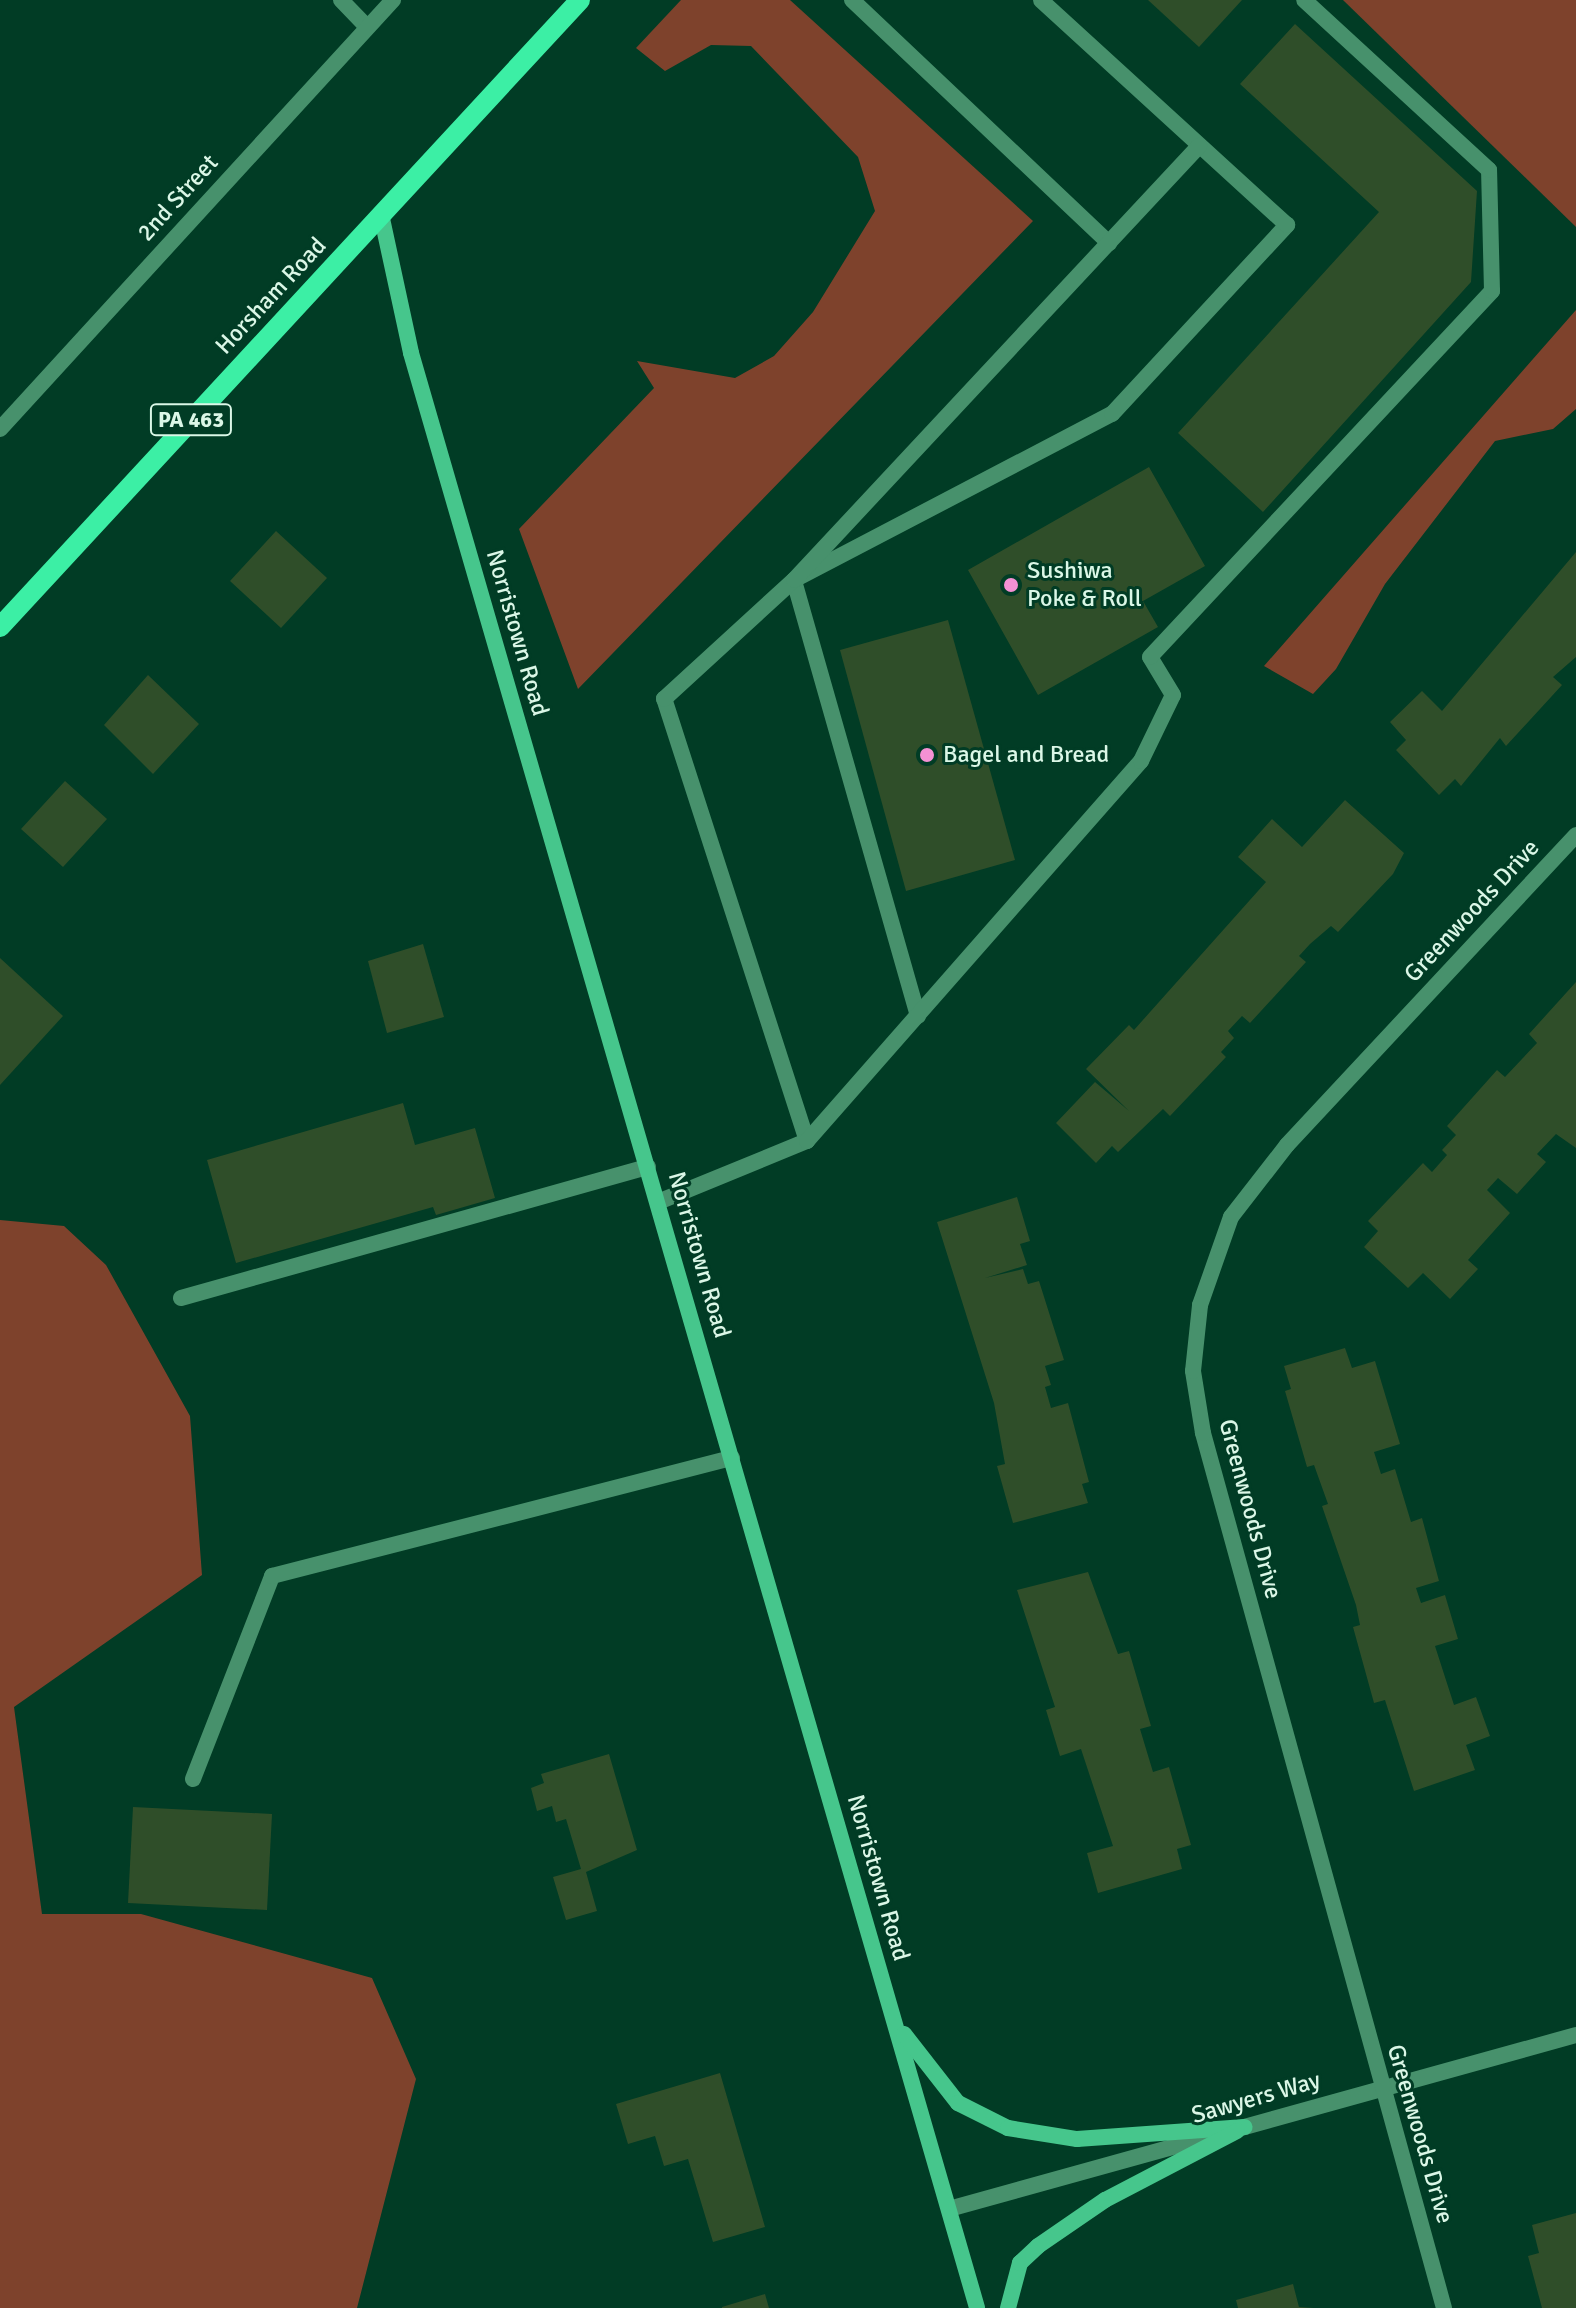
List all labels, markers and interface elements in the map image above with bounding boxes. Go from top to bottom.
street label: 2nd Street [132,149,224,247]
street label: Horsham Road [210,232,332,360]
road number: PA 463 [149,402,233,438]
street label: Norristown Road [480,547,554,719]
place label: Sushiwa Poke & Roll [1027,557,1142,613]
marker: Sushiwa Poke & Roll [1002,576,1020,594]
place label: Bagel and Bread [943,741,1109,769]
marker: Bagel and Bread [918,746,936,764]
street label: Greenwoods Drive [1398,834,1546,988]
street label: Norristown Road [662,1169,736,1341]
street label: Greenwoods Drive [1212,1416,1288,1602]
street label: Norristown Road [841,1792,915,1964]
street label: Greenwoods Drive [1381,2041,1459,2227]
street label: Sawyers Way [1188,2066,1324,2130]

